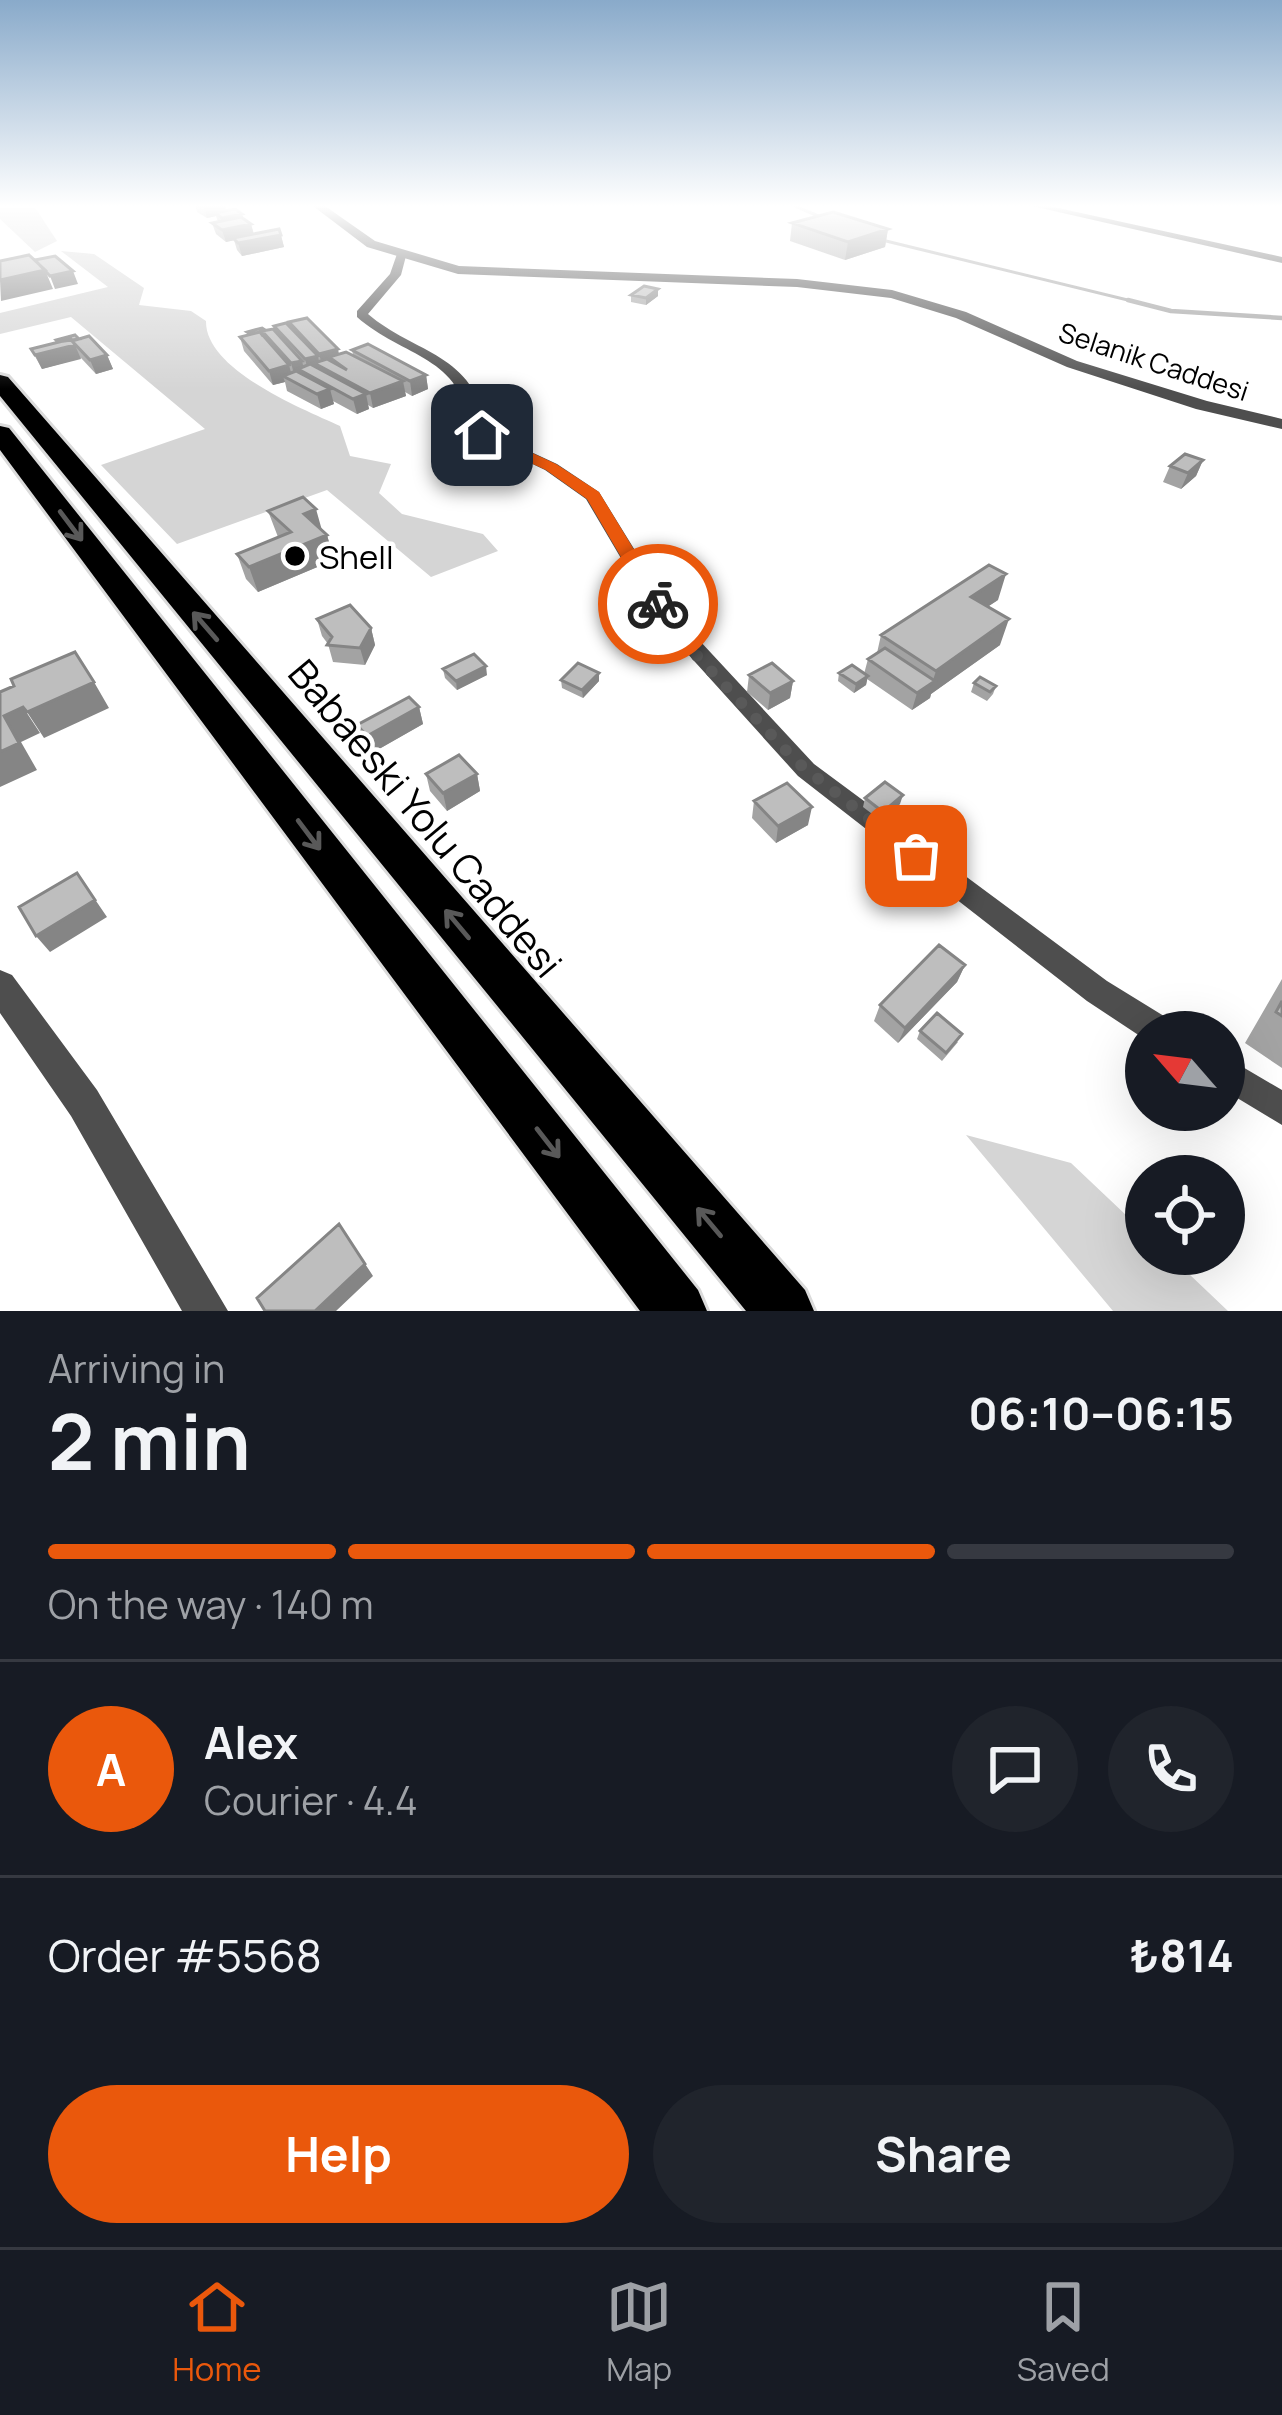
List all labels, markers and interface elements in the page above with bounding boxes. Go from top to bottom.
street label: Selanik Caddesi [1054,313,1254,409]
pin [431,384,533,486]
icon: home [449,402,515,468]
one-way arrow [57,510,84,542]
place label: Shell [319,534,394,579]
marker: Shell [282,543,308,569]
courier [598,544,718,664]
icon: bike [625,571,691,637]
one-way arrow [192,611,219,642]
street label: Babaeski Yolu Caddesi [277,648,575,988]
pin [865,805,967,907]
one-way arrow [296,818,322,851]
icon: bag [883,823,949,889]
one-way arrow [443,909,471,940]
north arrow [1125,1011,1245,1131]
map controls [1125,1011,1245,1275]
one-way arrow [534,1127,561,1159]
button: locate [1125,1155,1245,1275]
one-way arrow [695,1207,723,1238]
text: Arriving in [48,1341,225,1395]
text: 06:10–06:15 [968,1382,1234,1444]
text: 2 min [48,1387,251,1493]
text: On the way · 140 m [48,1577,374,1631]
button: chat [952,1706,1078,1832]
button: phone [1108,1706,1234,1832]
text: Alex [204,1711,298,1773]
text: A [96,1738,126,1800]
text: Courier · 4.4 [204,1773,418,1827]
text: Order #5568 [48,1924,322,1986]
text: ₺814 [1130,1924,1234,1986]
button: Help [48,2085,629,2223]
button: Share [653,2085,1234,2223]
tab: Home [172,2274,262,2391]
tab: Map [606,2274,672,2391]
tab: Saved [1017,2274,1110,2391]

